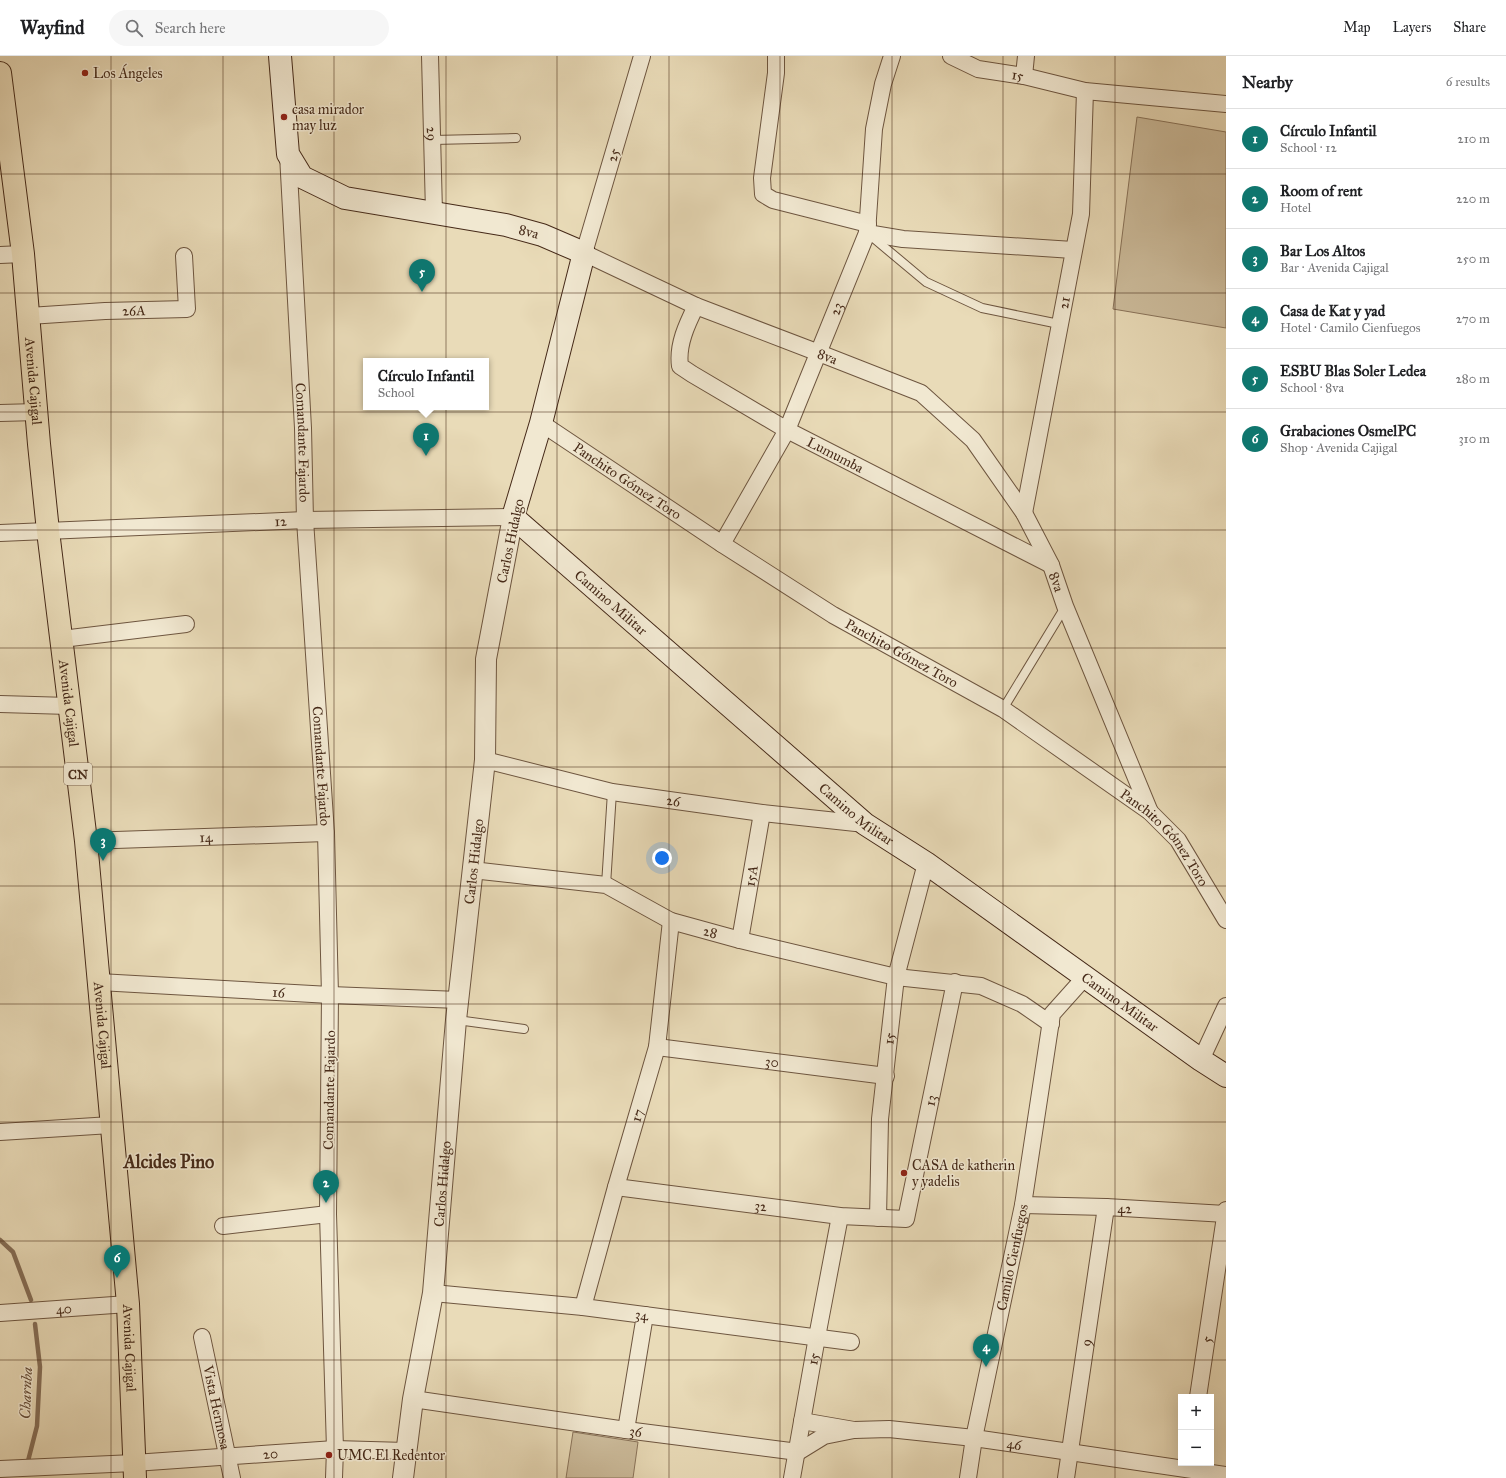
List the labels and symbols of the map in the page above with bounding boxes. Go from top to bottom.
place label: Los Ángeles [93,63,163,82]
street label: 15 [1010,66,1025,85]
marker: Los Ángeles [80,68,90,78]
place label: casa mirador may luz [292,101,365,134]
marker: casa mirador may luz [279,112,289,122]
street label: 29 [423,127,440,141]
street label: 25 [603,146,624,164]
street label: 8va [517,221,541,243]
pin: 5 [409,259,435,292]
street label: 21 [1055,295,1074,311]
street label: 23 [826,300,847,318]
street label: 26A [122,302,146,320]
street label: Avenida Cajigal [21,336,45,426]
street label: 8va [815,345,840,368]
street label: Comandante Fajardo [292,382,313,503]
pin: 1 [413,423,439,456]
street label: Lumumba [804,434,866,477]
street label: Panchito Gómez Toro [570,439,684,523]
street label: Carlos Hidalgo [493,497,528,585]
street label: 12 [274,513,287,530]
street label: Camino Militar [571,567,651,640]
street label: 8va [1045,570,1068,594]
street label: Panchito Gómez Toro [842,615,961,691]
street label: Avenida Cajigal [55,658,82,748]
street label: Comandante Fajardo [309,706,333,826]
road number: CN [64,763,92,785]
street label: Camino Militar [815,780,897,850]
street label: Panchito Gómez Toro [1117,786,1212,889]
street label: 26 [665,792,682,811]
street label: Carlos Hidalgo [461,818,487,905]
pin: 3 [90,828,116,861]
street label: 14 [199,829,214,846]
your location [652,848,672,868]
street label: 15A [741,863,762,888]
street label: 28 [701,922,719,942]
street label: Camino Militar [1078,969,1162,1036]
street label: Avenida Cajigal [90,980,115,1070]
street label: 16 [272,984,286,1002]
street label: Comandante Fajardo [320,1030,339,1150]
street label: 15 [880,1031,899,1045]
street label: 30 [764,1053,780,1071]
street label: 13 [922,1093,940,1108]
street label: 17 [627,1107,647,1124]
street label: Carlos Hidalgo [431,1140,455,1228]
district label: Alcides Pino [123,1151,214,1173]
place label: CASA de katherin y yadelis [912,1157,1015,1190]
marker: CASA de katherin y yadelis [899,1168,909,1178]
pin: 2 [313,1170,339,1203]
street label: 32 [753,1197,768,1215]
street label: 42 [1117,1200,1133,1218]
street label: Camilo Cienfuegos [993,1203,1032,1312]
pin: 6 [104,1245,130,1278]
street label: 40 [55,1300,72,1318]
street label: Avenida Cajigal [119,1303,140,1392]
street label: 34 [634,1306,651,1325]
pin: 4 [973,1334,999,1367]
street label: 5 [1198,1335,1216,1344]
street label: 9 [1078,1338,1095,1348]
street label: 15 [804,1351,823,1366]
street label: Vista Hermosa [199,1363,234,1451]
water label: Charnba [16,1367,36,1419]
street label: 36 [628,1422,644,1441]
street label: 46 [1006,1435,1024,1454]
street label: 20 [262,1445,279,1463]
place label: UMC El Redentor [337,1447,446,1464]
marker: UMC El Redentor [324,1450,334,1460]

